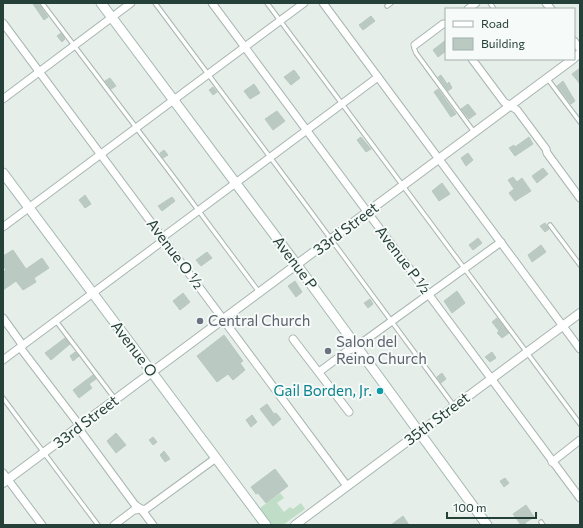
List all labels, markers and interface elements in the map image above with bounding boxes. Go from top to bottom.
legend [445,8,575,60]
text: Road [481,16,509,30]
text: Building [481,36,525,50]
street label: 33rd Street [309,198,381,258]
street label: Avenue O ½ [144,215,208,292]
street label: Avenue P ½ [372,222,435,297]
street label: Avenue P [270,232,322,293]
place label: Central Church [208,311,310,329]
marker: Central Church [195,316,205,326]
street label: Avenue O [108,317,162,380]
place label: Salon del Reino Church [336,332,427,367]
marker: Salon del Reino Church [323,346,333,356]
place label: Gail Borden, Jr. [274,381,372,399]
marker: Gail Borden, Jr. [375,386,385,396]
street label: 35th Street [400,388,473,449]
street label: 33rd Street [49,391,121,451]
scale bar [447,494,536,520]
text: 100 m [453,500,487,514]

